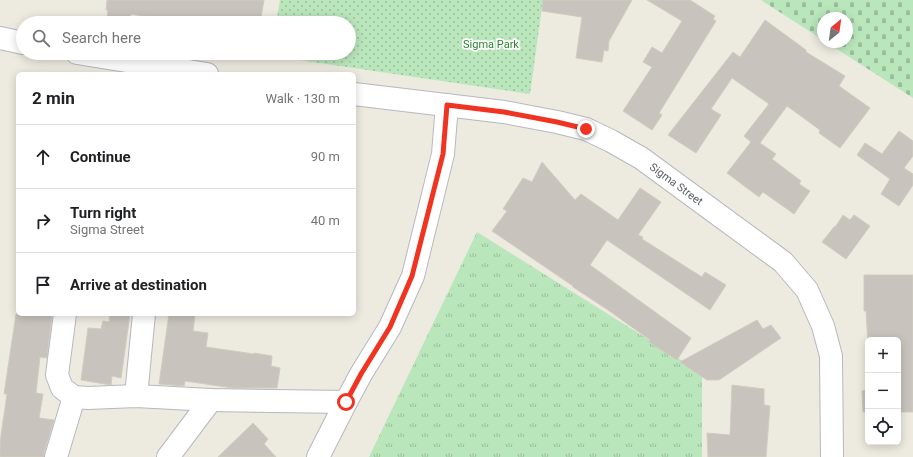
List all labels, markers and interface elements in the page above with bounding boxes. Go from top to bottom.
north arrow [817,12,853,48]
search box [16,16,356,60]
icon: search [30,27,52,49]
text: Search here [62,29,141,47]
park label: Sigma Park [463,38,519,51]
text: 2 min [32,88,75,108]
text: Walk · 130 m [265,91,340,106]
route end [577,120,595,138]
icon: ahead [32,146,54,168]
text: Continue [70,148,131,166]
text: 90 m [311,149,340,164]
street label: Sigma Street [647,161,706,208]
text: Turn right [70,204,136,222]
icon: right [32,210,54,232]
text: 40 m [311,213,340,228]
text: Sigma Street [70,222,144,237]
icon: arrive [32,274,54,296]
text: Arrive at destination [70,276,207,294]
map controls [865,337,901,445]
button: + [865,337,901,373]
button: − [865,373,901,409]
route start [337,393,355,411]
button: locate [865,409,901,445]

